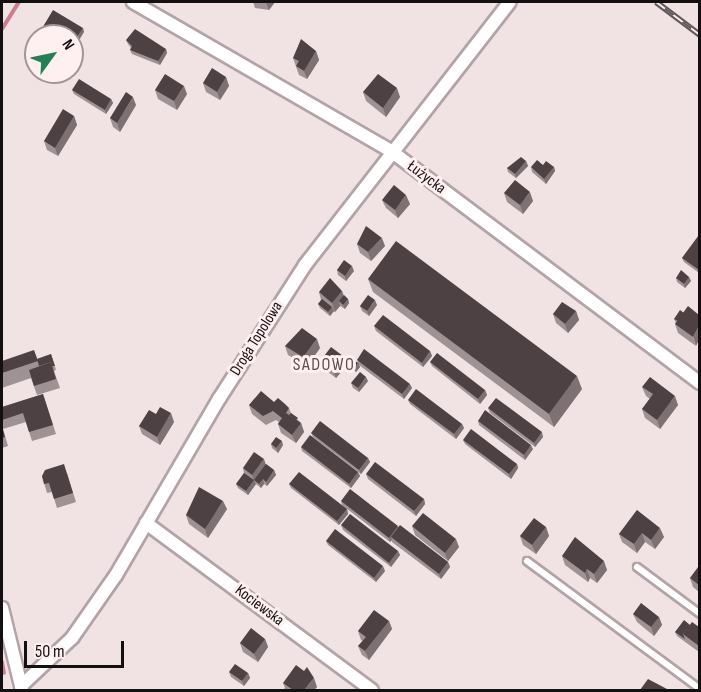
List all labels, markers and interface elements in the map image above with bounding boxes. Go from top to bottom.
north arrow [24,24,84,84]
text: N [58,36,78,54]
street label: Łużycka [403,157,449,199]
street label: Droga Topolowa [227,299,287,379]
district label: SADOWO [293,354,355,376]
street label: Kociewska [231,581,287,631]
scale bar [27,629,128,667]
text: 50 m [35,641,65,662]

